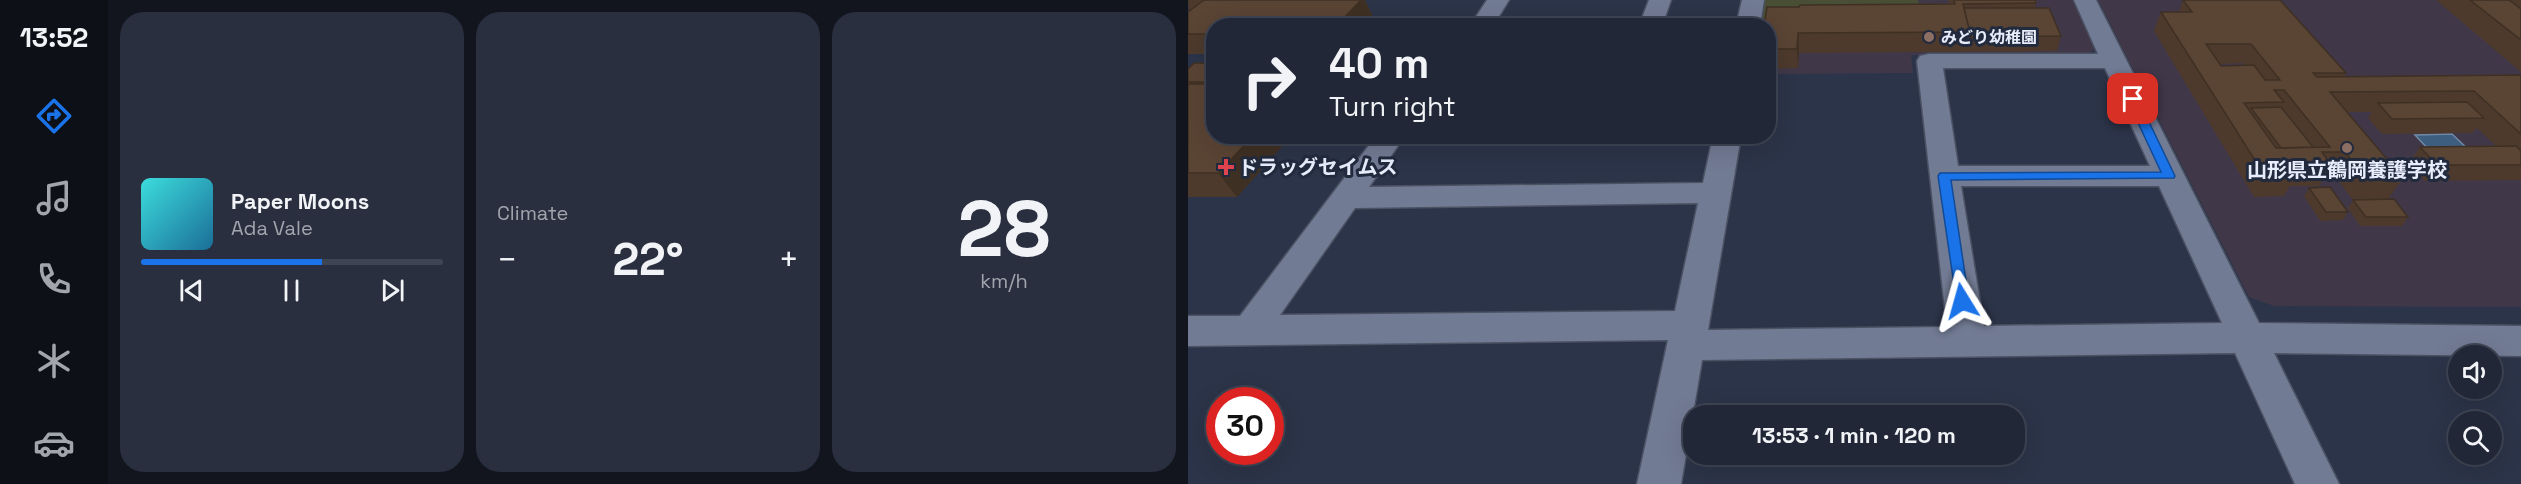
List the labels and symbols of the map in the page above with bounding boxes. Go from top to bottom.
place label: みどり幼稚園 [1941,27,2037,48]
marker: みどり幼稚園 [1922,30,1936,44]
pin [2107,73,2158,124]
marker: 山形県立鶴岡養護学校 [2340,141,2354,155]
place label: ドラッグセイムス [1238,154,1398,180]
place label: 山形県立鶴岡養護学校 [2247,157,2447,183]
marker: ドラッグセイムス [1219,160,1233,174]
position arrow [1930,269,1994,333]
speed limit sign: 30 [1206,387,1284,465]

